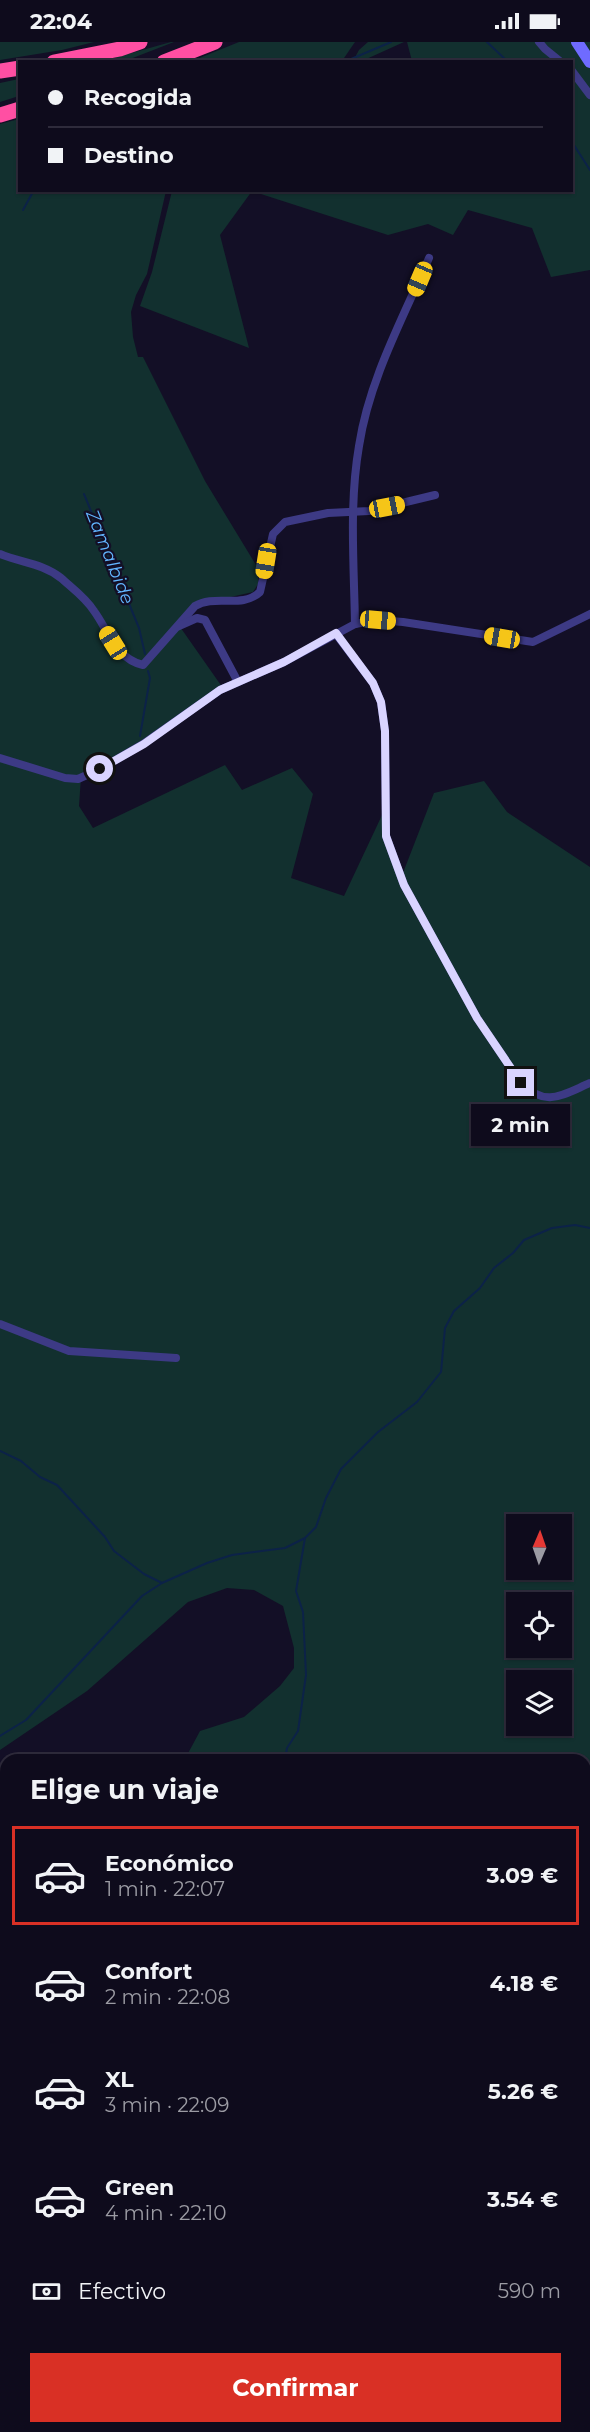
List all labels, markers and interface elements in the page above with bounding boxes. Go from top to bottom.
text: 22:04 [30,8,92,35]
text: Recogida [84,84,192,111]
text: Destino [84,142,174,169]
car [405,259,435,299]
car [368,495,406,519]
water label: Zamalbide [81,506,139,608]
car [254,542,278,580]
car [359,609,397,631]
car [96,623,130,663]
car [483,626,521,650]
route start [86,755,113,782]
route end [507,1069,534,1096]
callout: 2 min [472,1104,570,1146]
text: 2 min [491,1113,550,1137]
north arrow [506,1514,572,1580]
map controls [506,1514,572,1736]
button: locate [506,1592,572,1658]
button: layers [506,1670,572,1736]
text: Elige un viaje [30,1773,219,1806]
icon: car [33,1849,87,1903]
text: Económico [105,1850,234,1877]
text: 3.09 € [486,1862,558,1889]
text: 1 min · 22:07 [105,1877,225,1901]
icon: car [33,1957,87,2011]
text: Confort [105,1958,192,1985]
text: 4.18 € [490,1970,558,1997]
text: 2 min · 22:08 [105,1985,230,2009]
icon: car [33,2065,87,2119]
text: XL [105,2066,134,2093]
text: 5.26 € [488,2078,558,2105]
text: 3 min · 22:09 [105,2093,230,2117]
icon: car [33,2173,87,2227]
text: Green [105,2174,174,2201]
text: 3.54 € [487,2186,558,2213]
text: 4 min · 22:10 [105,2201,227,2225]
icon: cash [30,2275,63,2308]
text: Efectivo [78,2278,166,2305]
text: 590 m [498,2279,561,2303]
button: Confirmar [30,2353,561,2422]

